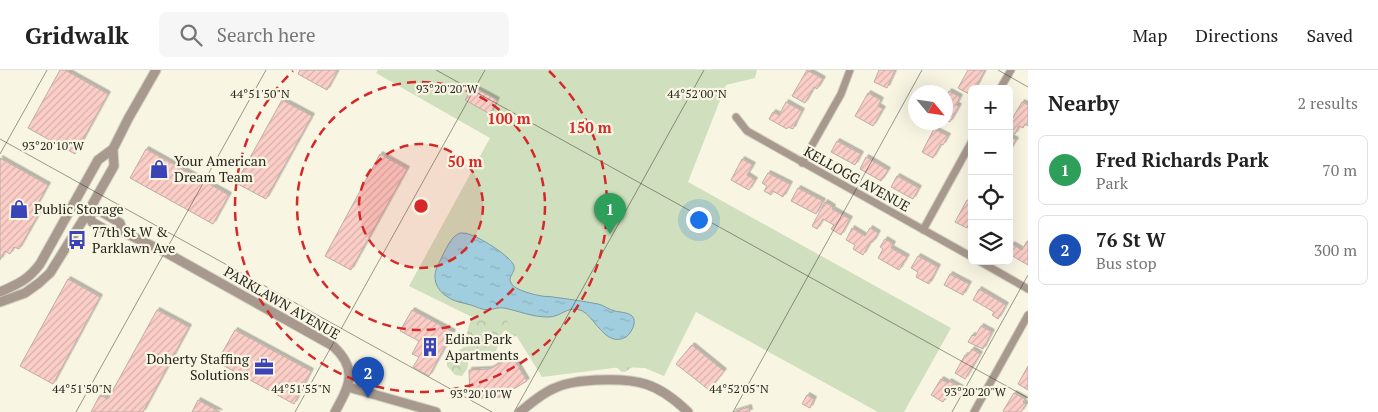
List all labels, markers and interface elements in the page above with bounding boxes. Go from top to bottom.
search box [159,12,509,57]
text: Gridwalk [25,19,129,51]
icon: search [177,21,205,49]
text: Search here [217,22,316,47]
text: Map [1132,23,1167,47]
text: Directions [1195,23,1278,47]
text: Saved [1306,23,1353,47]
text: 93°20'20"W [416,81,479,96]
north arrow [908,85,953,130]
map controls [968,85,1013,265]
button: + [968,85,1013,130]
text: 44°51'50"N [230,86,290,101]
text: 44°52'00"N [667,86,727,101]
text: Nearby [1048,89,1119,117]
text: 2 results [1298,92,1358,114]
text: 100 m [487,108,531,128]
text: 150 m [568,117,612,137]
button: − [968,130,1013,175]
text: 93°20'10"W [22,138,85,153]
street label: KELLOGG AVENUE [801,141,914,216]
text: Fred Richards Park [1096,147,1269,172]
place label: Your American Dream Team [174,151,267,186]
text: 50 m [448,151,483,171]
shop icon: Your American Dream Team [148,158,170,180]
text: 1 [1060,159,1070,181]
text: 70 m [1322,159,1357,181]
text: Park [1096,172,1128,194]
button: locate [968,175,1013,220]
pin: 1 [594,193,626,234]
centre of rings [412,197,430,215]
shop icon: Public Storage [8,198,30,220]
place label: Public Storage [34,199,124,218]
your location [686,207,712,233]
button: layers [968,220,1013,265]
place label: 77th St W & Parklawn Ave [92,222,175,257]
text: 76 St W [1096,227,1166,252]
bus stop icon: 77th St W & Parklawn Ave [66,229,88,251]
text: 2 [1060,239,1070,261]
text: 300 m [1314,239,1357,261]
text: Bus stop [1096,252,1157,274]
street label: PARKLAWN AVENUE [221,262,344,344]
place label: Edina Park Apartments [445,329,519,364]
building icon: Edina Park Apartments [419,336,441,358]
place label: Doherty Staffing Solutions [146,349,250,384]
office icon: Doherty Staffing Solutions [253,356,275,378]
pin: 2 [352,357,384,398]
text: 44°51'50"N [52,381,112,396]
text: 44°51'55"N [271,381,331,396]
text: 44°52'05"N [709,381,769,396]
text: 93°20'20"W [944,384,1007,399]
text: 93°20'10"W [450,386,513,401]

